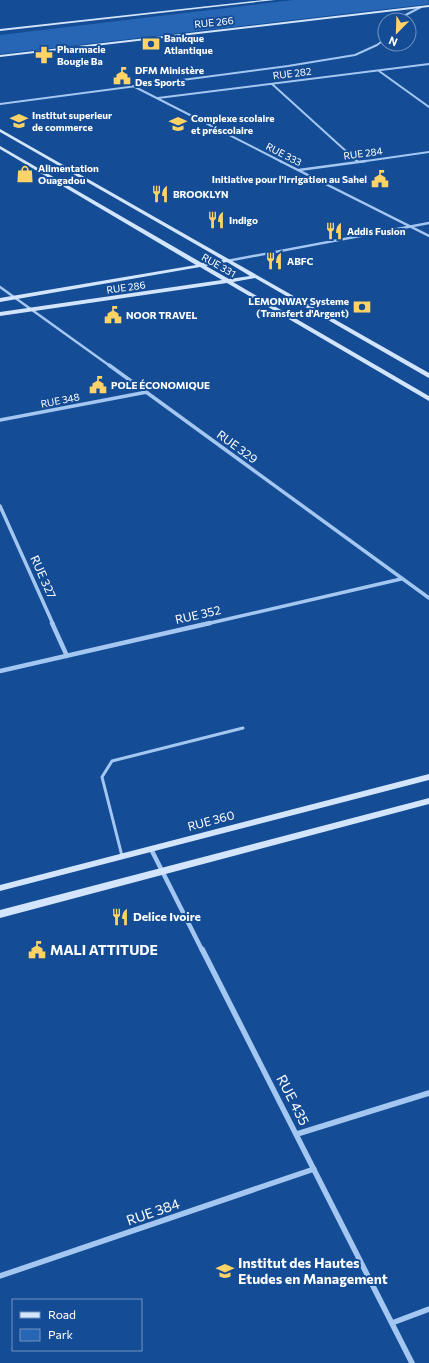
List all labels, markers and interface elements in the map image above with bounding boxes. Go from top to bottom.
north arrow [377,12,417,52]
street label: RUE 266 [194,14,234,30]
place label: Bankque Atlantique [164,32,213,56]
bank icon: Bankque Atlantique [141,34,161,54]
text: N [387,34,399,49]
place label: Pharmacie Bougie Ba [57,43,106,67]
pharmacy icon: Pharmacie Bougie Ba [34,45,54,65]
place label: DFM Ministère Des Sports [135,64,204,88]
street label: RUE 282 [272,65,312,81]
public building icon: DFM Ministère Des Sports [112,66,132,86]
place label: Institut superieur de commerce [32,109,112,133]
school or university icon: Institut superieur de commerce [9,111,29,131]
place label: Complexe scolaire et préscolaire [191,112,275,136]
school or university icon: Complexe scolaire et préscolaire [168,114,188,134]
street label: RUE 333 [264,140,304,168]
street label: RUE 284 [343,144,383,162]
place label: Alimentation Ouagadou [38,162,99,186]
shop icon: Alimentation Ouagadou [15,164,35,184]
public building icon: Initiative pour l'irrigation au Sahel [370,169,390,189]
place label: Initiative pour l'irrigation au Sahel [212,173,367,185]
restaurant icon: BROOKLYN [150,184,170,204]
place label: BROOKLYN [173,188,229,200]
restaurant icon: Indigo [206,210,226,230]
place label: Indigo [229,214,258,226]
restaurant icon: Addis Fusion [324,221,344,241]
place label: Addis Fusion [347,225,406,237]
street label: RUE 331 [200,250,238,280]
restaurant icon: ABFC [264,251,284,271]
place label: ABFC [287,255,314,267]
street label: RUE 286 [106,278,146,296]
place label: LEMONWAY Systeme (Transfert d'Argent) [248,295,349,319]
bank icon: LEMONWAY Systeme (Transfert d'Argent) [352,297,372,317]
public building icon: NOOR TRAVEL [103,305,123,325]
place label: NOOR TRAVEL [126,309,197,321]
public building icon: POLE ÉCONOMIQUE [88,375,108,395]
place label: POLE ÉCONOMIQUE [111,379,210,391]
street label: RUE 348 [39,390,81,410]
street label: RUE 329 [215,427,261,466]
street label: RUE 327 [28,553,60,600]
street label: RUE 352 [174,602,222,626]
street label: RUE 360 [186,807,236,833]
restaurant icon: Delice Ivoire [110,907,130,927]
place label: Delice Ivoire [133,909,201,923]
public building icon: MALI ATTITUDE [27,940,47,960]
place label: MALI ATTITUDE [50,941,158,958]
street label: RUE 435 [273,1072,313,1128]
street label: RUE 384 [124,1194,182,1229]
place label: Institut des Hautes Etudes en Management [238,1254,388,1287]
school or university icon: Institut des Hautes Etudes en Management [215,1261,235,1281]
legend [12,1299,142,1351]
text: Road [48,1307,76,1321]
text: Park [48,1327,74,1341]

